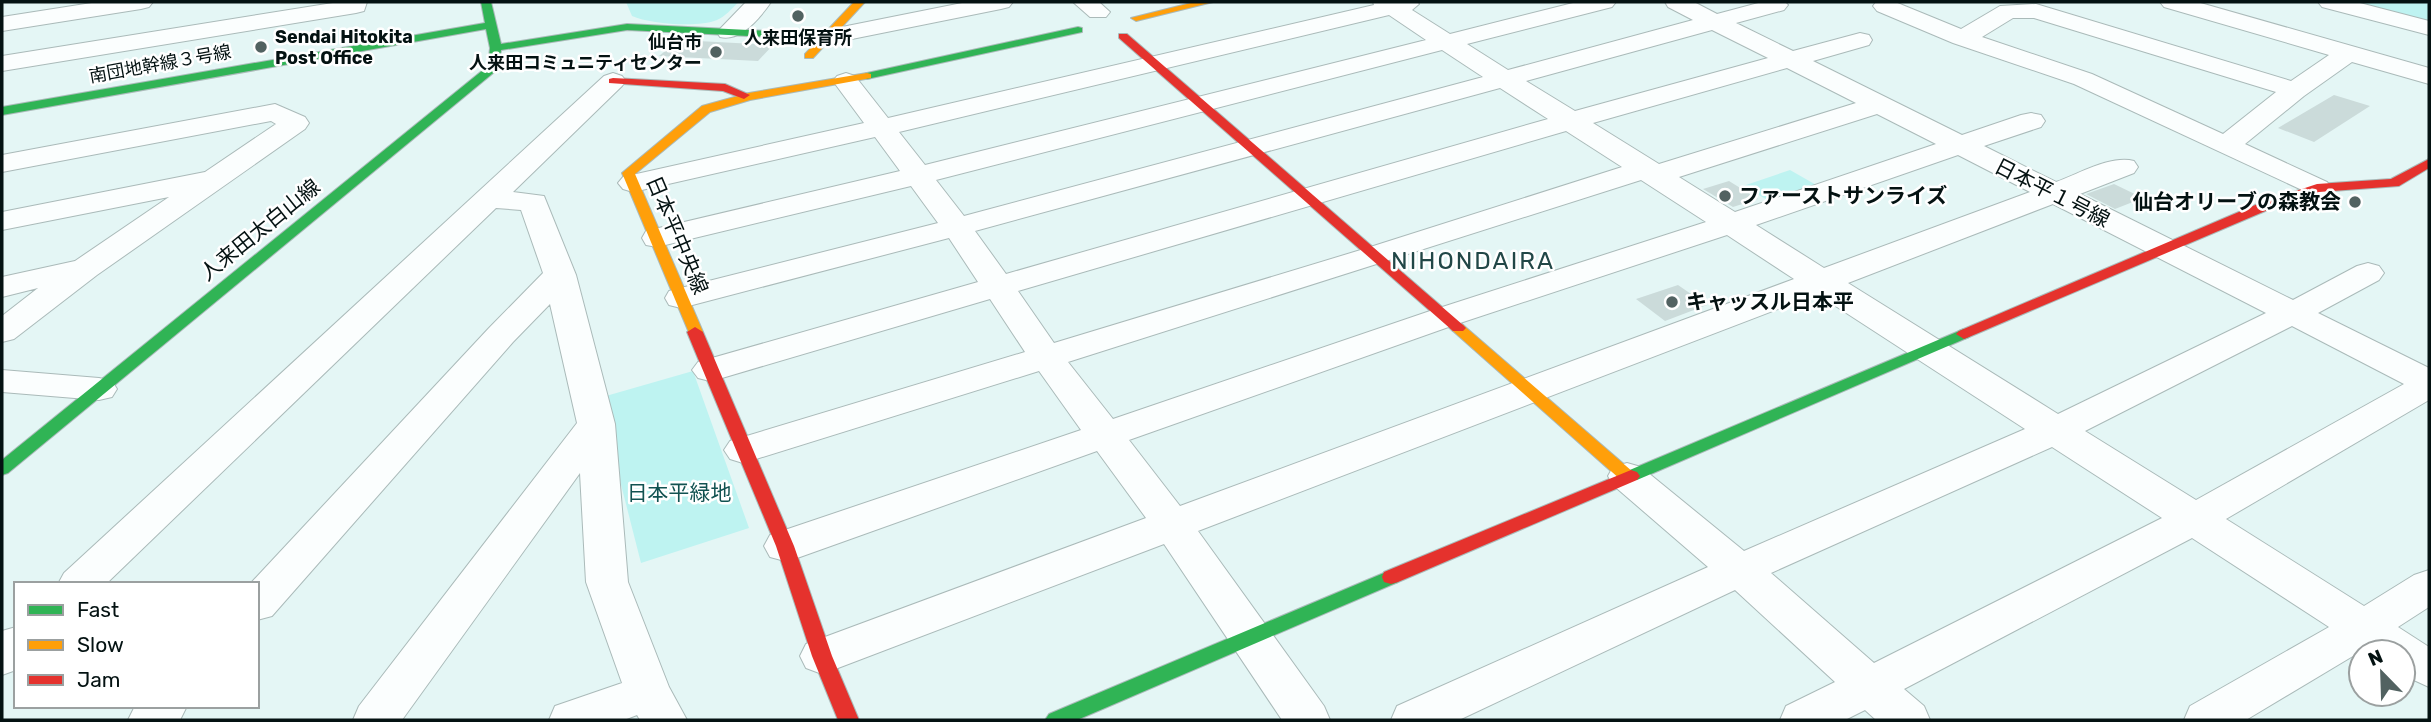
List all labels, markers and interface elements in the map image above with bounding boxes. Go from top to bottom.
marker: 人来田保育所 [790,8,806,24]
place label: Sendai Hitokita Post Office [275,26,413,69]
place label: 人来田保育所 [744,27,852,49]
place label: 仙台市 人来田コミュニティセンター [469,31,702,74]
marker: Sendai Hitokita Post Office [253,39,269,55]
street label: 南団地幹線３号線 [87,41,233,87]
marker: 仙台市 人来田コミュニティセンター [708,44,724,60]
street label: 日本平１号線 [1990,153,2114,232]
street label: 日本平中央線 [641,172,714,298]
street label: 人来田太白山線 [195,174,325,286]
place label: ファーストサンライズ [1739,183,1947,208]
marker: ファーストサンライズ [1717,188,1733,204]
place label: 仙台オリーブの森教会 [2132,189,2341,214]
marker: 仙台オリーブの森教会 [2347,194,2363,210]
district label: NIHONDAIRA [1391,247,1555,275]
place label: キャッスル日本平 [1686,289,1854,314]
marker: キャッスル日本平 [1664,294,1680,310]
park label: 日本平緑地 [627,480,732,505]
legend [14,582,259,708]
text: Fast [77,597,119,622]
text: Slow [77,632,124,657]
north arrow [2347,638,2417,708]
text: N [2365,645,2386,671]
text: Jam [77,667,121,692]

